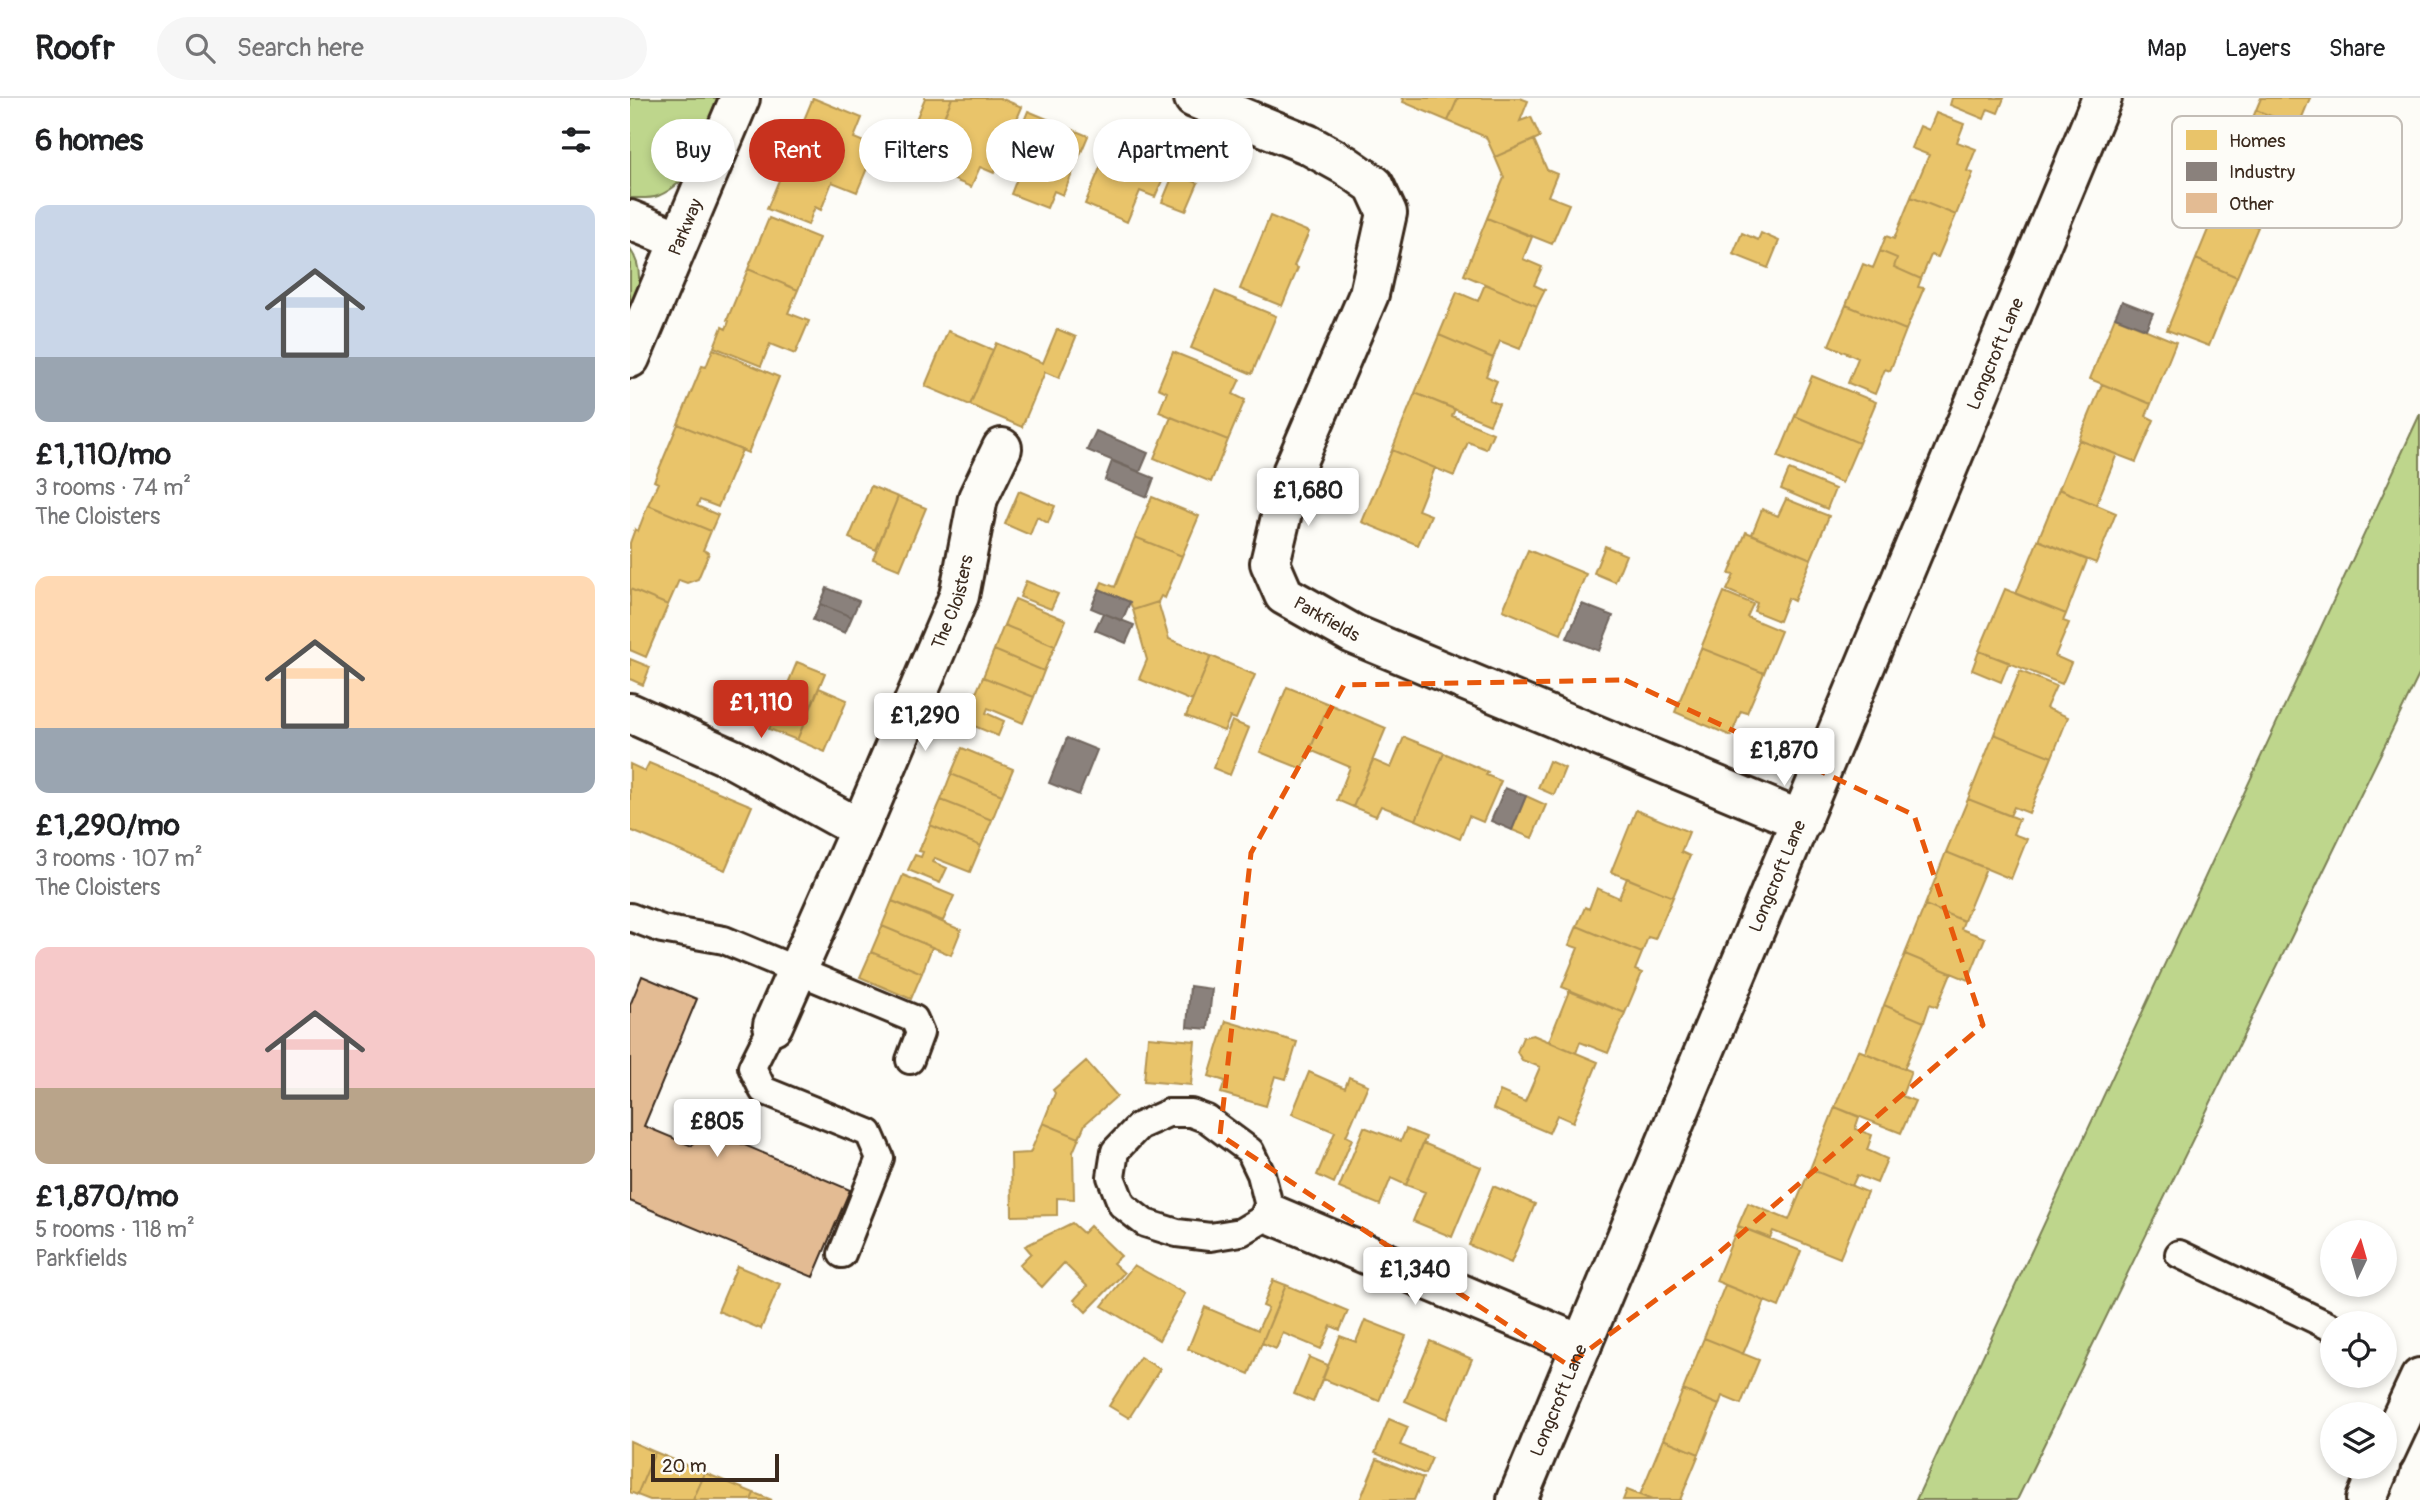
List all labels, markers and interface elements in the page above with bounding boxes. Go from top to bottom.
search box [157,17,647,80]
text: Roofr [35,28,115,69]
icon: search [181,29,219,67]
text: Search here [237,32,364,64]
text: Map [2147,34,2187,63]
text: Layers [2225,34,2291,63]
text: Share [2329,34,2385,63]
legend [2172,116,2402,228]
chip: Buy [651,119,735,182]
chip: Rent [749,119,845,182]
chip: Filters [859,119,972,182]
chip: New [986,119,1079,182]
chip: Apartment [1093,119,1253,182]
icon: filters [557,121,595,159]
text: 6 homes [35,122,143,159]
text: Homes [2229,129,2286,153]
text: Industry [2229,160,2295,184]
text: Other [2229,192,2274,216]
street label: Parkway [664,195,708,259]
icon: home [252,250,378,376]
street label: Longcroft Lane [1962,294,2029,413]
text: £1,110/mo [35,436,171,473]
pin: £1,680 [1251,468,1365,528]
text: 3 rooms · 74 m² [35,473,191,502]
text: £1,680 [1273,476,1343,505]
text: The Cloisters [35,502,160,531]
street label: The Cloisters [927,553,979,653]
street label: Parkfields [1289,592,1363,647]
icon: home [252,621,378,747]
pin: £1,110 [704,680,818,740]
text: £1,110 [729,688,793,717]
pin: £1,290 [868,694,982,753]
text: £1,290 [890,701,960,730]
pin: £1,870 [1727,728,1841,788]
text: £1,870 [1749,736,1819,765]
text: £1,290/mo [35,807,180,844]
street label: Longcroft Lane [1744,817,1811,936]
text: 3 rooms · 107 m² [35,844,203,873]
text: The Cloisters [35,873,160,902]
icon: home [252,992,378,1118]
pin: £805 [676,1100,758,1159]
text: £805 [690,1107,744,1136]
text: £1,870/mo [35,1178,179,1215]
text: 5 rooms · 118 m² [35,1215,195,1244]
north arrow [2320,1220,2398,1297]
map controls [2320,1220,2397,1479]
text: Parkfields [35,1244,127,1273]
pin: £1,340 [1358,1248,1472,1307]
text: £1,340 [1379,1255,1451,1284]
button: locate [2320,1311,2397,1388]
street label: Longcroft Lane [1525,1341,1593,1460]
button: layers [2320,1402,2397,1479]
scale bar [651,1451,779,1483]
text: 20 m [662,1454,707,1478]

